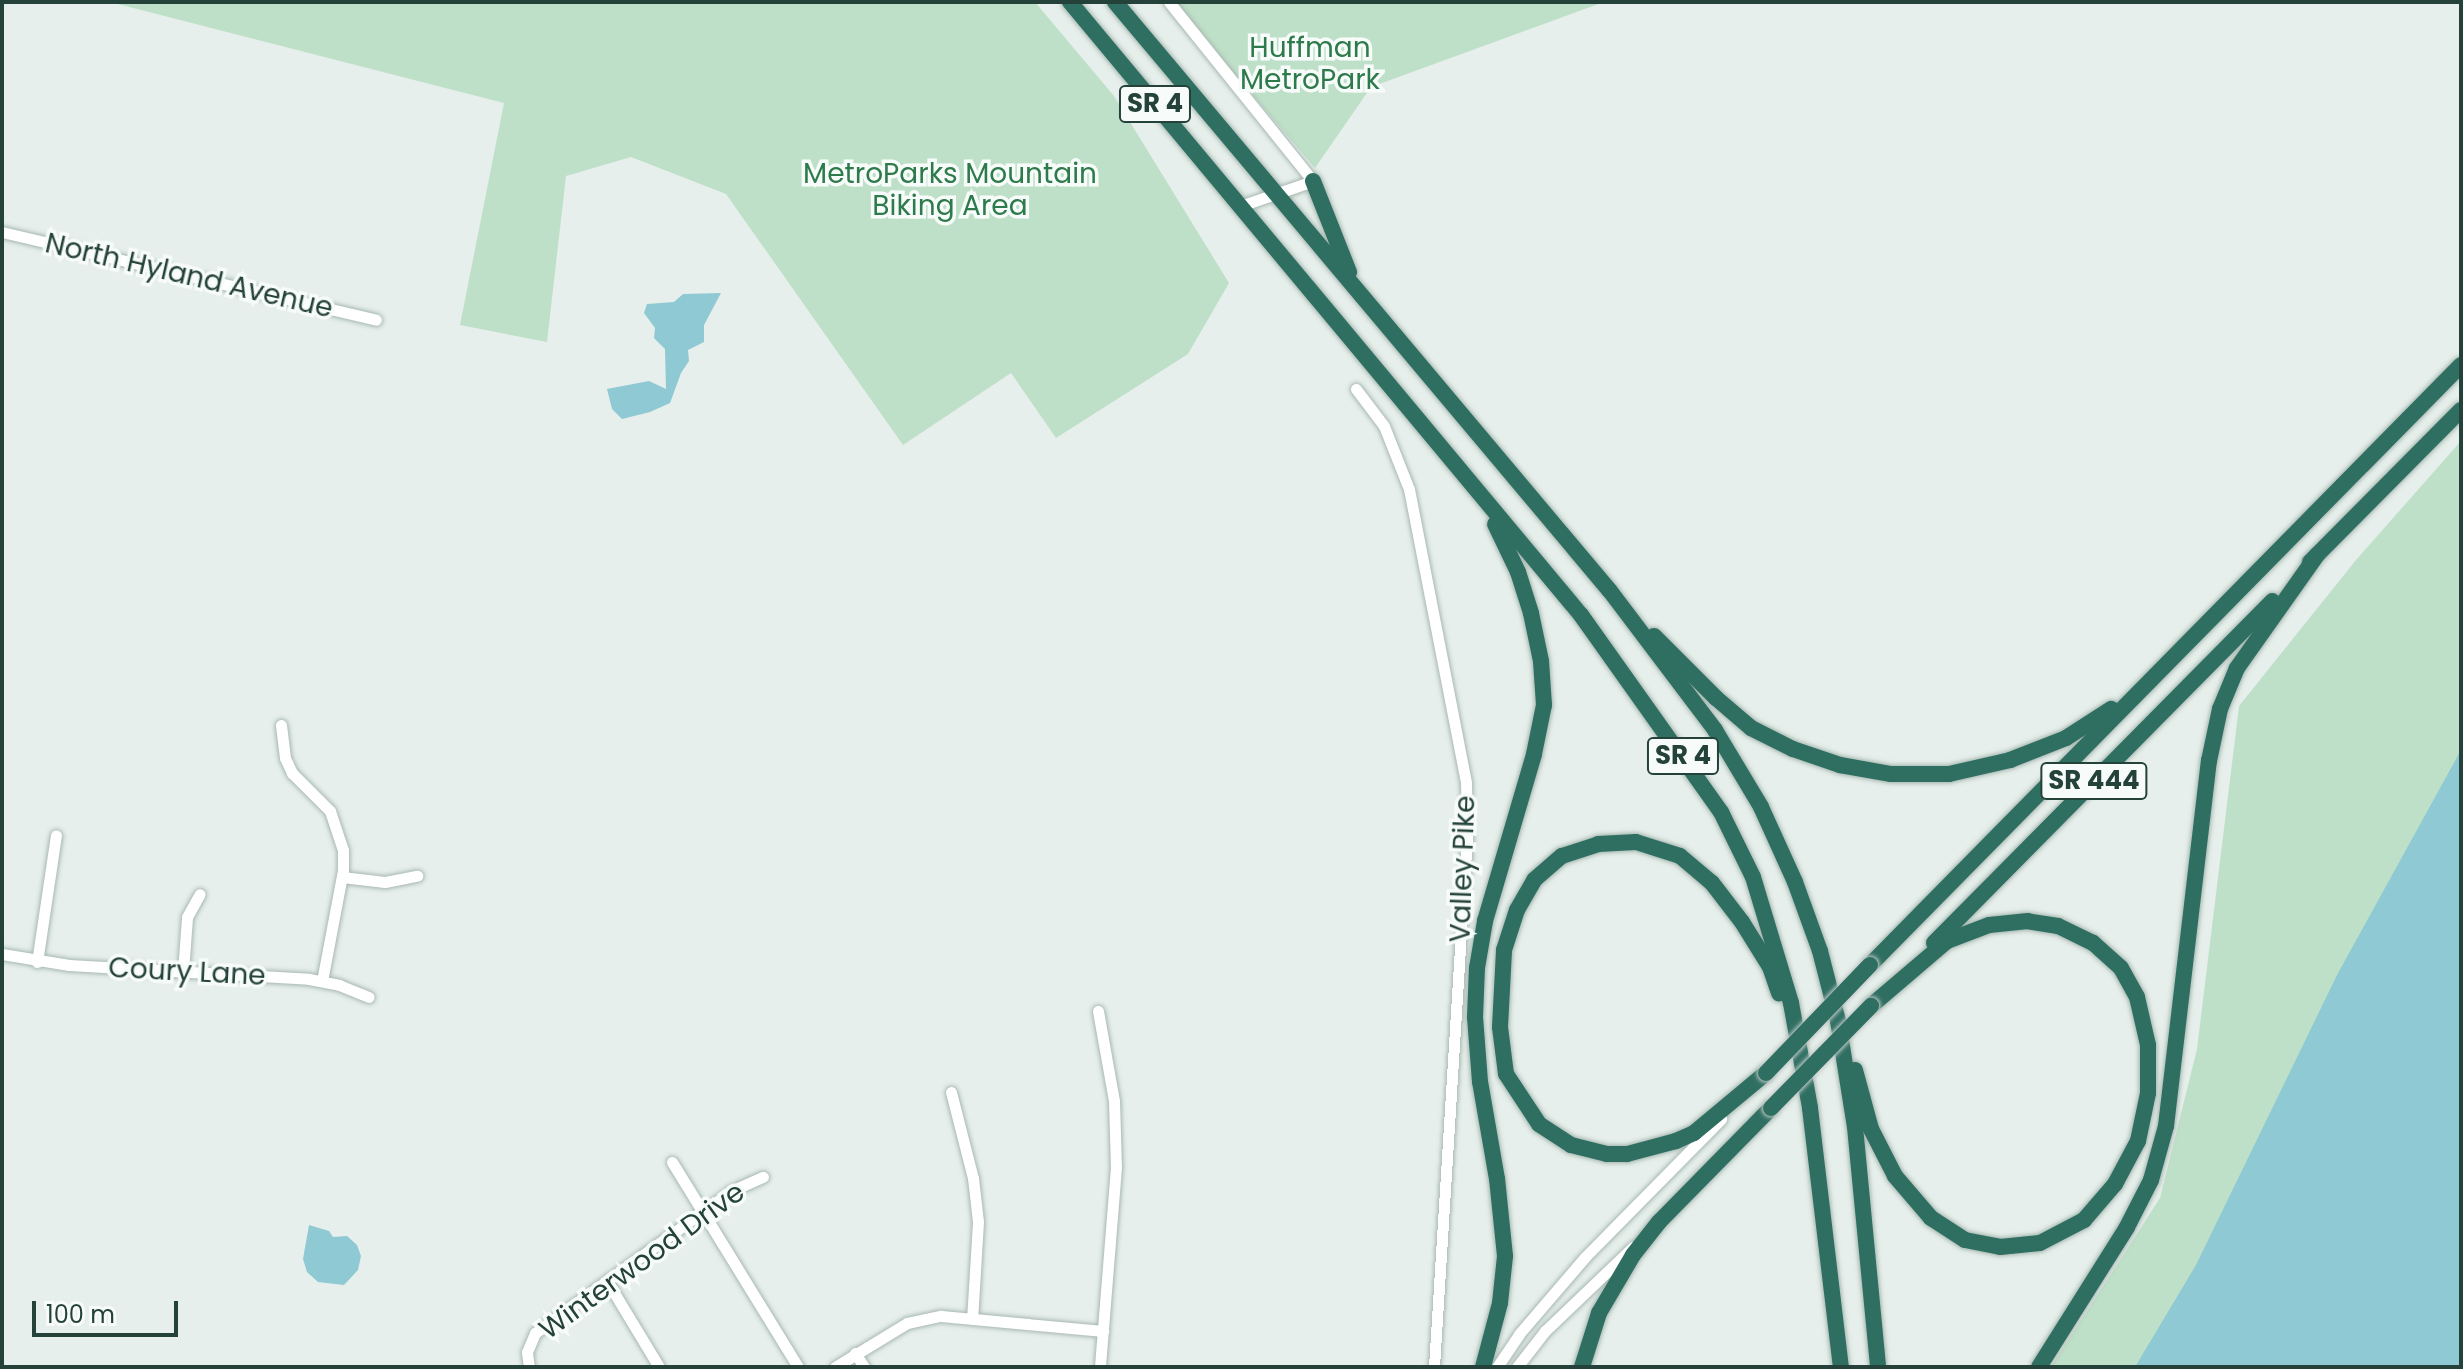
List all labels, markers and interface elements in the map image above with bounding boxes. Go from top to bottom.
park label: Huffman MetroPark [1240,31,1380,97]
road number: SR 4 [1117,82,1193,126]
park label: MetroParks Mountain Biking Area [803,157,1097,223]
street label: North Hyland Avenue [42,227,336,325]
road number: SR 4 [1645,734,1721,778]
road number: SR 444 [2040,759,2148,803]
street label: Valley Pike [1444,795,1482,943]
street label: Coury Lane [108,951,266,993]
street label: Winterwood Drive [533,1175,751,1347]
scale bar [36,1285,182,1335]
text: 100 m [46,1298,115,1331]

